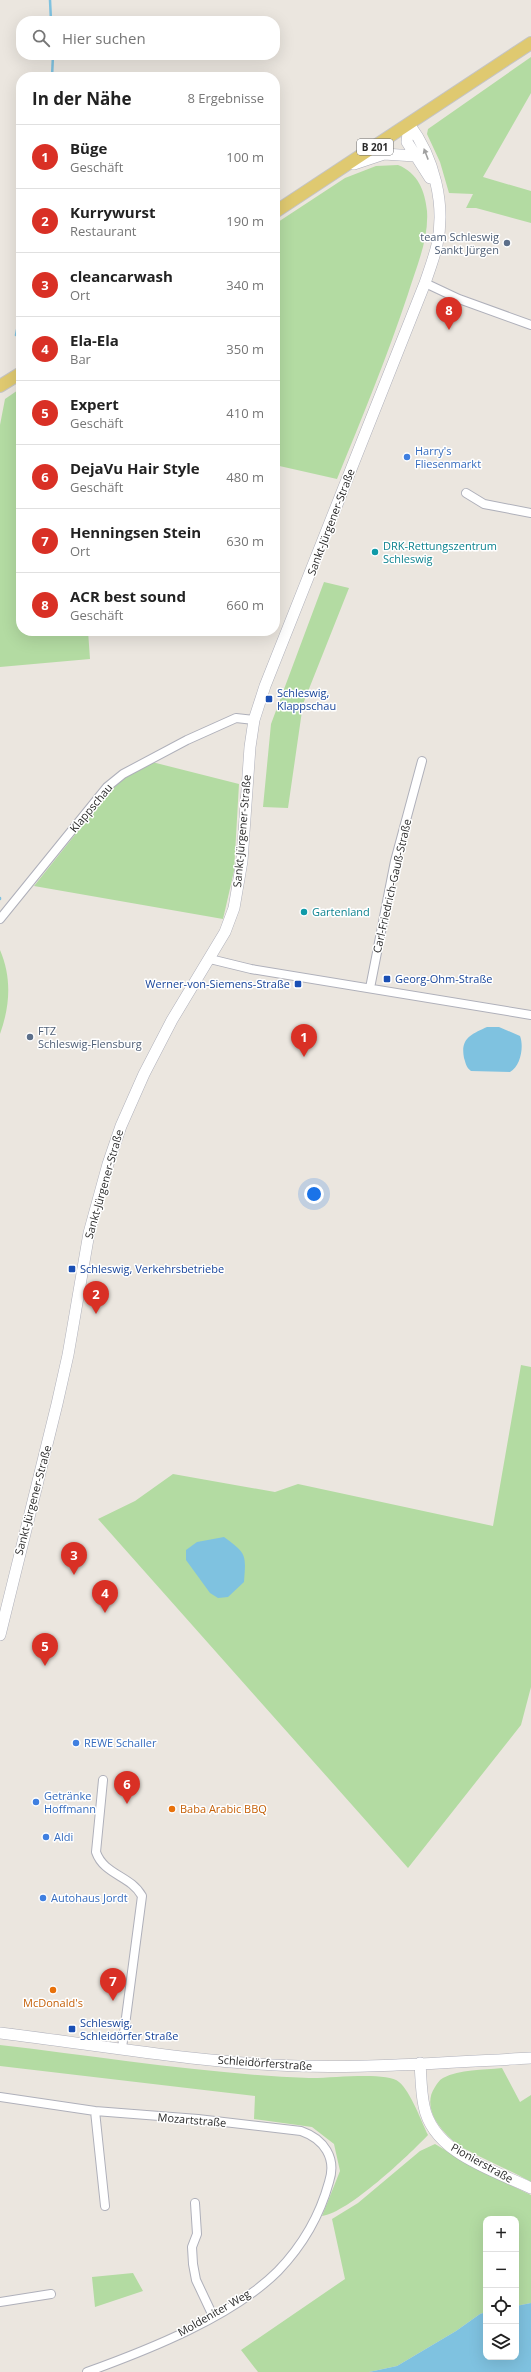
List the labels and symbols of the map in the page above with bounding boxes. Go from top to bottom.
road number: B 201 [357,139,393,155]
one-way arrow [423,148,429,160]
place label: team Schleswig Sankt Jürgen [420,229,499,257]
marker: team Schleswig Sankt Jürgen [502,238,512,248]
pin: 8 [436,297,462,330]
place label: Harry's Fliesenmarkt [415,443,481,471]
marker: Harry's Fliesenmarkt [402,452,412,462]
street label: Sankt-Jürgener-Straße [303,466,358,577]
place label: DRK-Rettungszentrum Schleswig [383,538,497,566]
marker: DRK-Rettungszentrum Schleswig [370,547,380,557]
place label: Schleswig, Klappschau [277,685,336,713]
marker: Schleswig, Klappschau [264,694,274,704]
street label: Sankt-Jürgener-Straße [229,774,254,888]
street label: Klappschau [66,780,115,835]
street label: Carl-Friedrich-Gauß-Straße [369,817,414,955]
place label: Gartenland [312,904,370,919]
marker: Gartenland [299,907,309,917]
place label: Georg-Ohm-Straße [395,971,492,986]
marker: Georg-Ohm-Straße [382,974,392,984]
place label: Werner-von-Siemens-Straße [145,976,290,991]
marker: Werner-von-Siemens-Straße [293,979,303,989]
place label: FTZ Schleswig-Flensburg [38,1023,142,1051]
pin: 1 [291,1024,317,1057]
marker: FTZ Schleswig-Flensburg [25,1032,35,1042]
street label: Sankt-Jürgener-Straße [81,1127,126,1240]
your location [304,1184,324,1204]
place label: Schleswig, Verkehrsbetriebe [80,1261,224,1276]
marker: Schleswig, Verkehrsbetriebe [67,1264,77,1274]
pin: 2 [83,1281,109,1314]
street label: Sankt-Jürgener-Straße [11,1443,54,1556]
pin: 3 [61,1542,87,1575]
pin: 4 [92,1580,118,1613]
pin: 5 [32,1633,58,1666]
place label: REWE Schaller [84,1735,157,1750]
marker: REWE Schaller [71,1738,81,1748]
pin: 6 [114,1771,140,1804]
place label: Getränke Hoffmann [44,1788,96,1816]
marker: Getränke Hoffmann [31,1797,41,1807]
place label: Baba Arabic BBQ [180,1801,267,1816]
marker: Baba Arabic BBQ [167,1804,177,1814]
place label: Aldi [54,1829,73,1844]
marker: Aldi [41,1832,51,1842]
place label: Autohaus Jordt [51,1890,128,1905]
marker: Autohaus Jordt [38,1893,48,1903]
pin: 7 [100,1968,126,2001]
marker: McDonald's [48,1985,58,1995]
place label: McDonald's [23,1995,83,2010]
place label: Schleswig, Schleidörfer Straße [80,2015,178,2043]
marker: Schleswig, Schleidörfer Straße [67,2024,77,2034]
street label: Schleidörferstraße [217,2052,313,2073]
street label: Mozartstraße [157,2109,227,2130]
street label: Pionierstraße [448,2139,516,2186]
street label: Moldeniter Weg [175,2286,253,2339]

